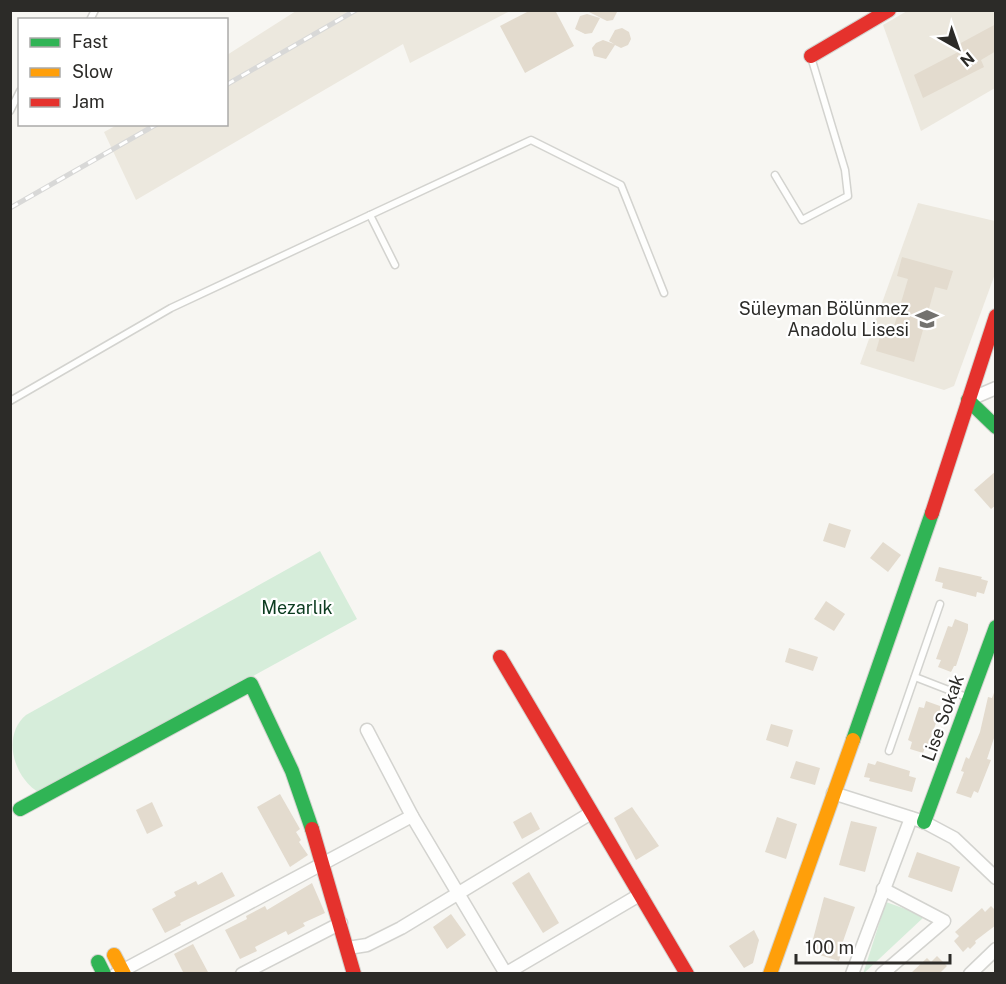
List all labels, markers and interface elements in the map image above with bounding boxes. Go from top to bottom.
legend [18,18,228,126]
north arrow [928,18,988,78]
text: Fast [72,31,108,52]
text: N [956,48,978,70]
text: Slow [72,61,113,82]
text: Jam [72,91,105,112]
place label: Süleyman Bölünmez Anadolu Lisesi [739,298,909,340]
school or university icon: Süleyman Bölünmez Anadolu Lisesi [914,306,940,332]
park label: Mezarlık [261,597,333,618]
street label: Lise Sokak [917,672,968,764]
scale bar [796,927,950,965]
text: 100 m [805,937,854,958]

